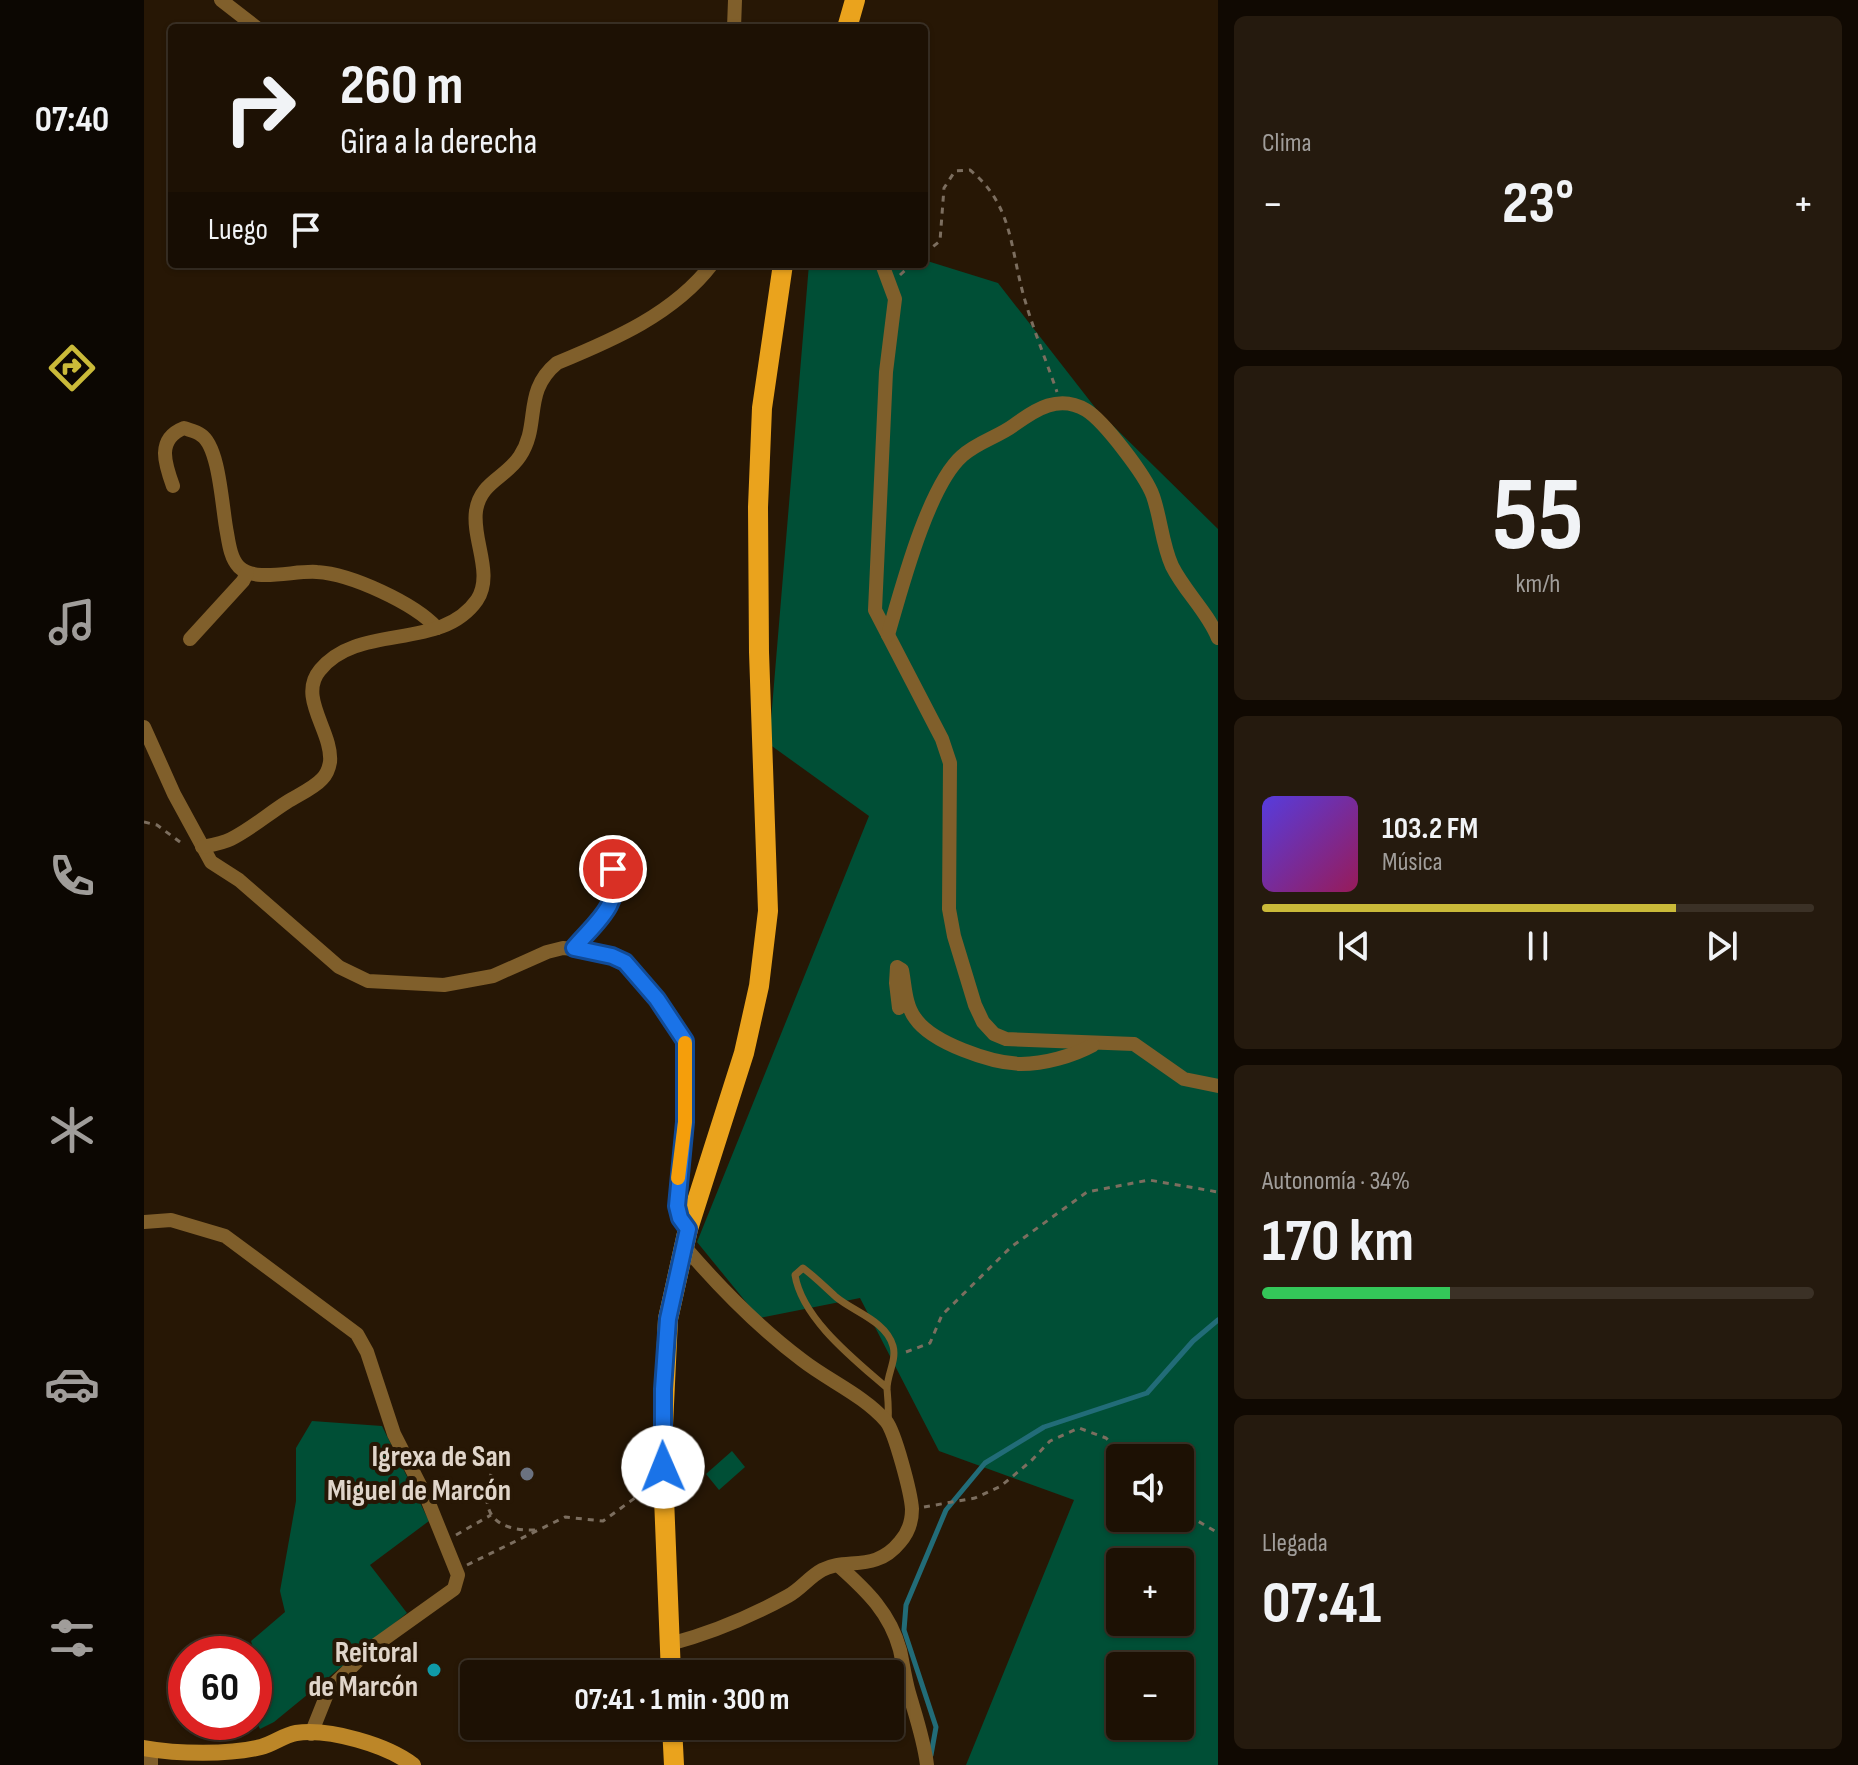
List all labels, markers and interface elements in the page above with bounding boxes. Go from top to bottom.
text: 260 m [340,53,463,120]
icon: right [208,56,312,160]
text: 07:40 [35,99,109,142]
text: Gira a la derecha [340,121,537,164]
text: Clima [1262,128,1312,159]
text: 23° [1502,168,1574,240]
text: − [1262,178,1284,231]
text: + [1792,178,1814,231]
icon: arrive [284,208,328,252]
text: Luego [208,212,268,248]
icon: directions [44,340,100,396]
text: 55 [1492,454,1584,579]
text: km/h [1516,569,1560,600]
icon: music [44,594,100,650]
text: 103.2 FM [1382,811,1478,847]
pin [579,835,647,903]
icon: arrive [591,847,635,891]
text: Música [1382,847,1443,878]
icon: phone [44,848,100,904]
icon: previous [1332,924,1376,968]
icon: pause [1516,924,1560,968]
icon: next [1700,924,1744,968]
icon: climate [44,1102,100,1158]
text: Autonomía · 34% [1262,1166,1410,1197]
text: 170 km [1262,1206,1414,1278]
icon: car [44,1356,100,1412]
position arrow [621,1425,705,1509]
place label: Igrexa de San Miguel de Marcón [327,1439,511,1509]
map controls [1106,1444,1194,1740]
button: sound [1106,1444,1194,1532]
marker: Igrexa de San Miguel de Marcón [518,1465,536,1483]
text: Llegada [1262,1528,1328,1559]
button: + [1106,1548,1194,1636]
text: 07:41 [1262,1568,1381,1640]
icon: filters [44,1610,100,1666]
place label: Reitoral de Marcón [308,1635,418,1705]
speed limit sign: 60 [168,1636,272,1740]
button: − [1106,1652,1194,1740]
marker: Reitoral de Marcón [425,1661,443,1679]
text: 07:41 · 1 min · 300 m [574,1682,790,1718]

